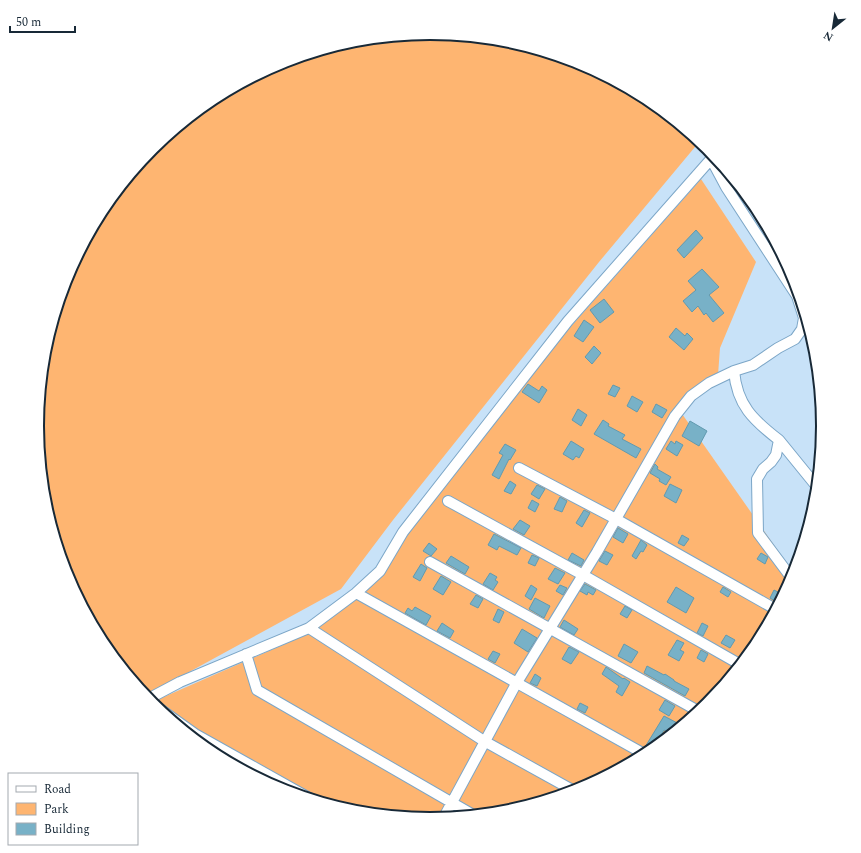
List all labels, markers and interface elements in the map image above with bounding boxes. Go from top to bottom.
scale bar [10,8,75,34]
north arrow [813,8,853,48]
text: 50 m [16,13,41,32]
text: N [820,27,836,46]
legend [8,773,138,845]
text: Road [44,780,71,799]
text: Park [44,800,69,819]
text: Building [44,820,90,839]

